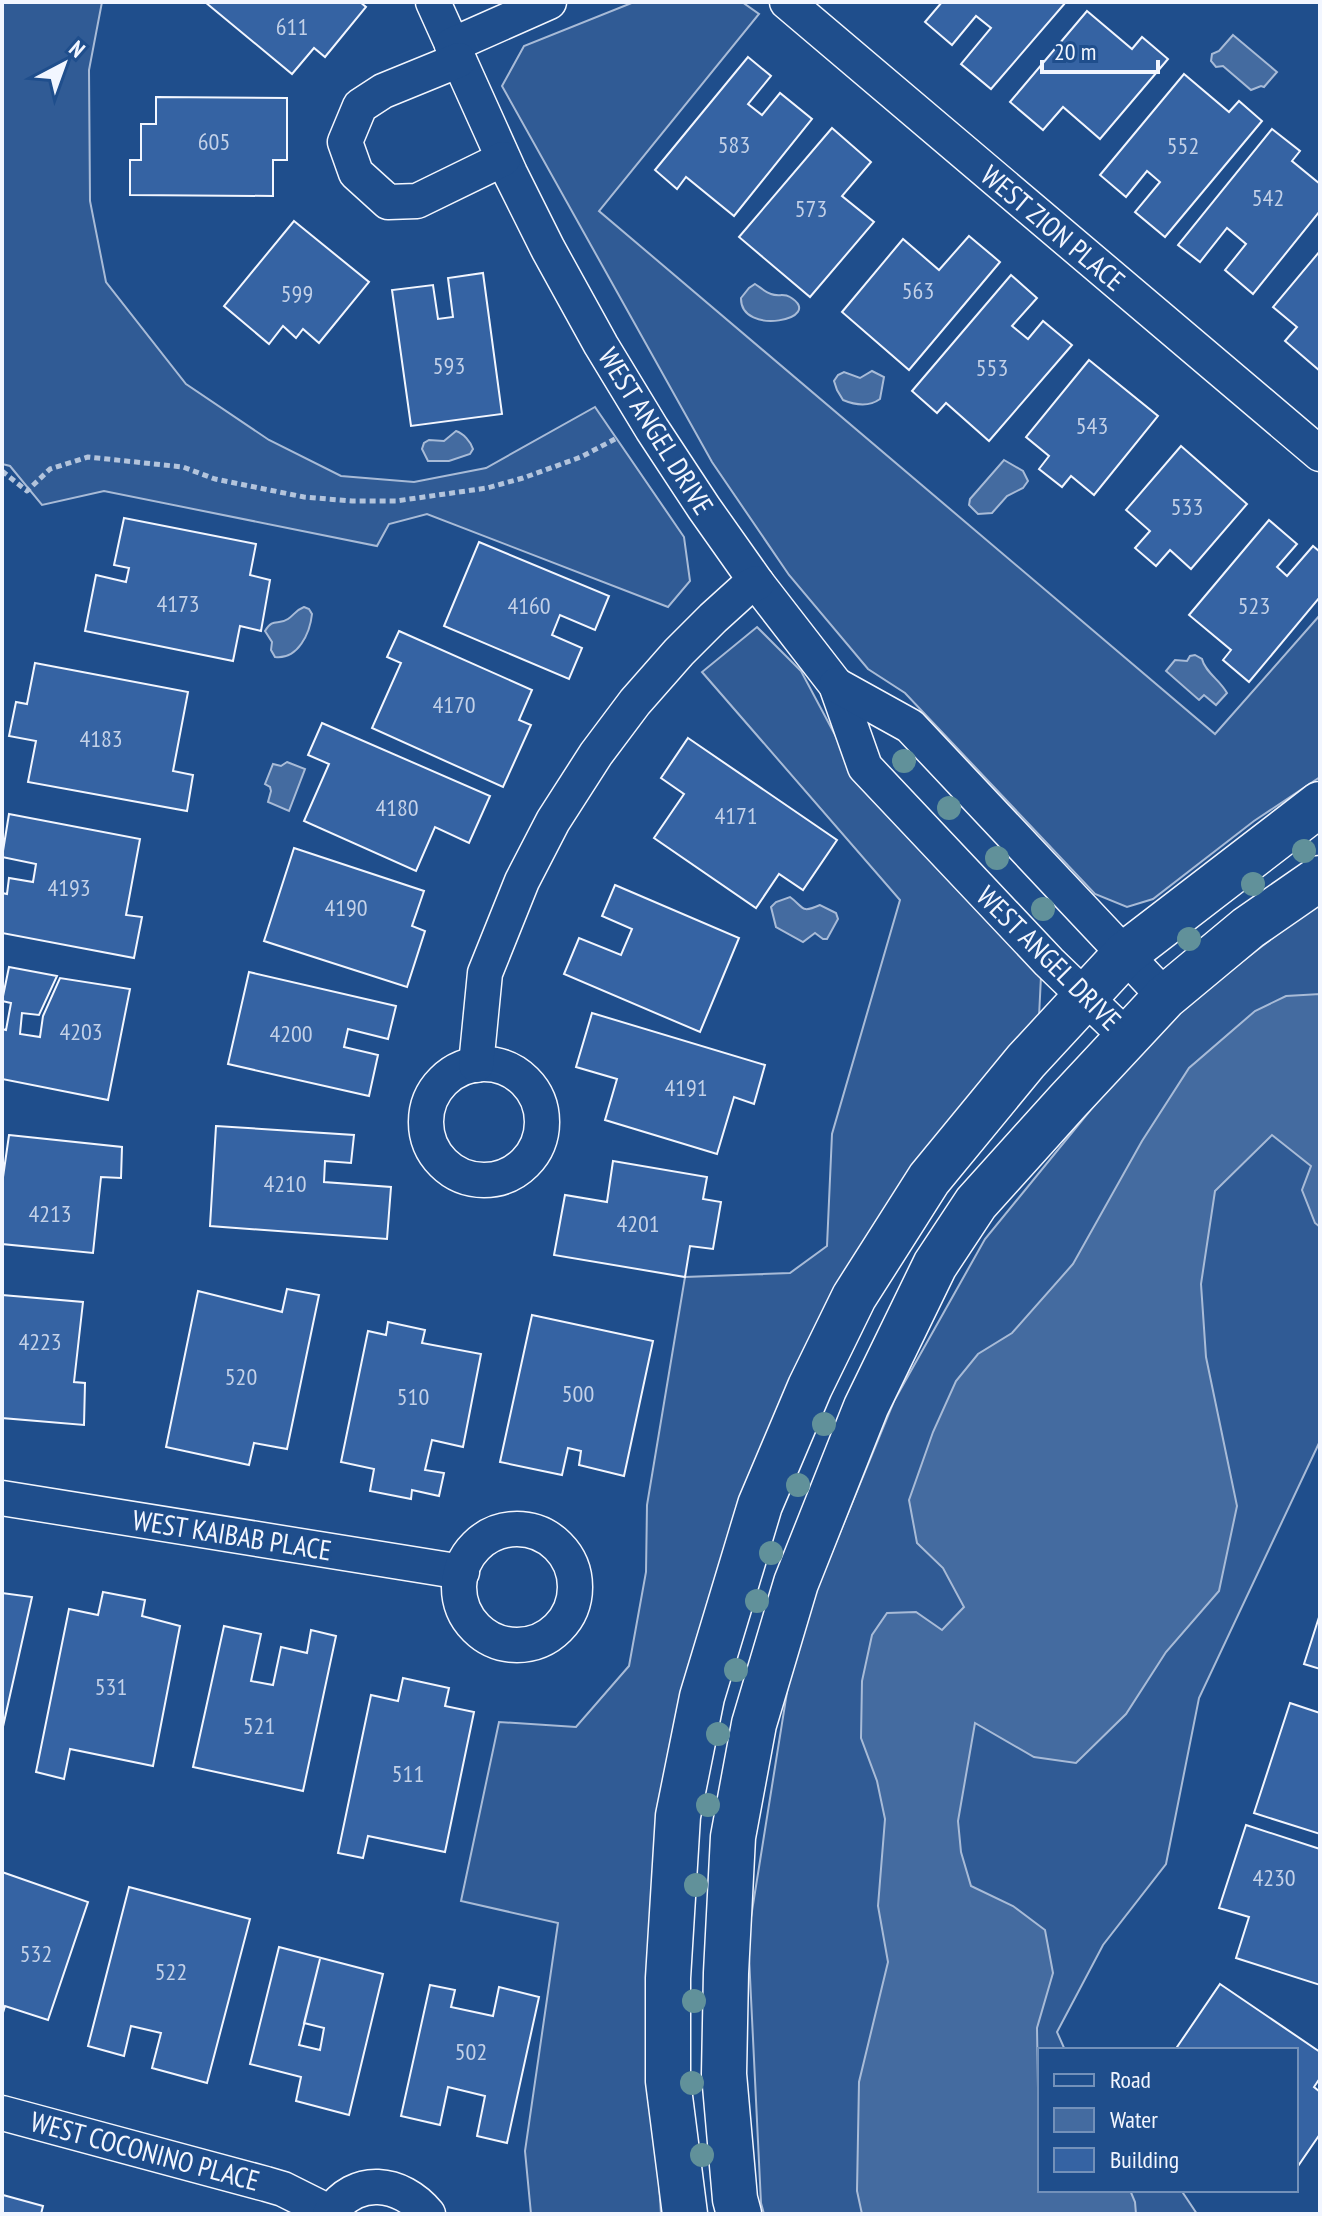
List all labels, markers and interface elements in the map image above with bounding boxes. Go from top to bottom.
house number: 611 [276,11,308,42]
north arrow [24,24,104,104]
scale bar [1042,24,1158,74]
text: N [63,34,91,63]
text: 20 m [1054,36,1096,67]
house number: 605 [198,126,230,157]
house number: 583 [718,129,750,160]
house number: 552 [1167,130,1199,161]
street label: WEST ZION PLACE [974,157,1133,299]
house number: 542 [1252,182,1284,213]
house number: 573 [795,193,827,224]
house number: 563 [902,275,934,306]
house number: 599 [281,278,313,309]
street label: WEST ANGEL DRIVE [590,340,722,521]
house number: 593 [433,350,465,381]
house number: 553 [976,352,1008,383]
house number: 543 [1076,410,1108,441]
house number: 533 [1171,491,1203,522]
house number: 4173 [156,588,200,619]
house number: 4160 [507,590,551,621]
house number: 523 [1238,590,1270,621]
house number: 4170 [432,689,476,720]
house number: 4183 [79,723,123,754]
house number: 4180 [375,792,419,823]
house number: 4171 [714,800,758,831]
house number: 4193 [47,872,91,903]
street label: WEST ANGEL DRIVE [969,877,1130,1038]
house number: 4190 [324,892,368,923]
house number: 4203 [59,1016,103,1047]
house number: 4200 [269,1018,313,1049]
house number: 4191 [664,1072,708,1103]
house number: 4210 [263,1168,307,1199]
house number: 4213 [28,1198,72,1229]
house number: 4201 [616,1208,660,1239]
house number: 4223 [18,1326,62,1357]
house number: 520 [225,1361,257,1392]
house number: 500 [562,1378,594,1409]
house number: 510 [397,1381,429,1412]
street label: WEST KAIBAB PLACE [130,1501,334,1568]
house number: 531 [95,1671,127,1702]
house number: 521 [243,1710,275,1741]
house number: 511 [392,1758,424,1789]
house number: 4230 [1252,1862,1296,1893]
house number: 532 [20,1938,52,1969]
house number: 522 [155,1956,187,1987]
house number: 502 [455,2036,487,2067]
legend [1038,2048,1298,2192]
text: Road [1110,2064,1151,2095]
street label: WEST COCONINO PLACE [27,2102,264,2199]
text: Water [1110,2104,1158,2135]
text: Building [1110,2144,1179,2175]

